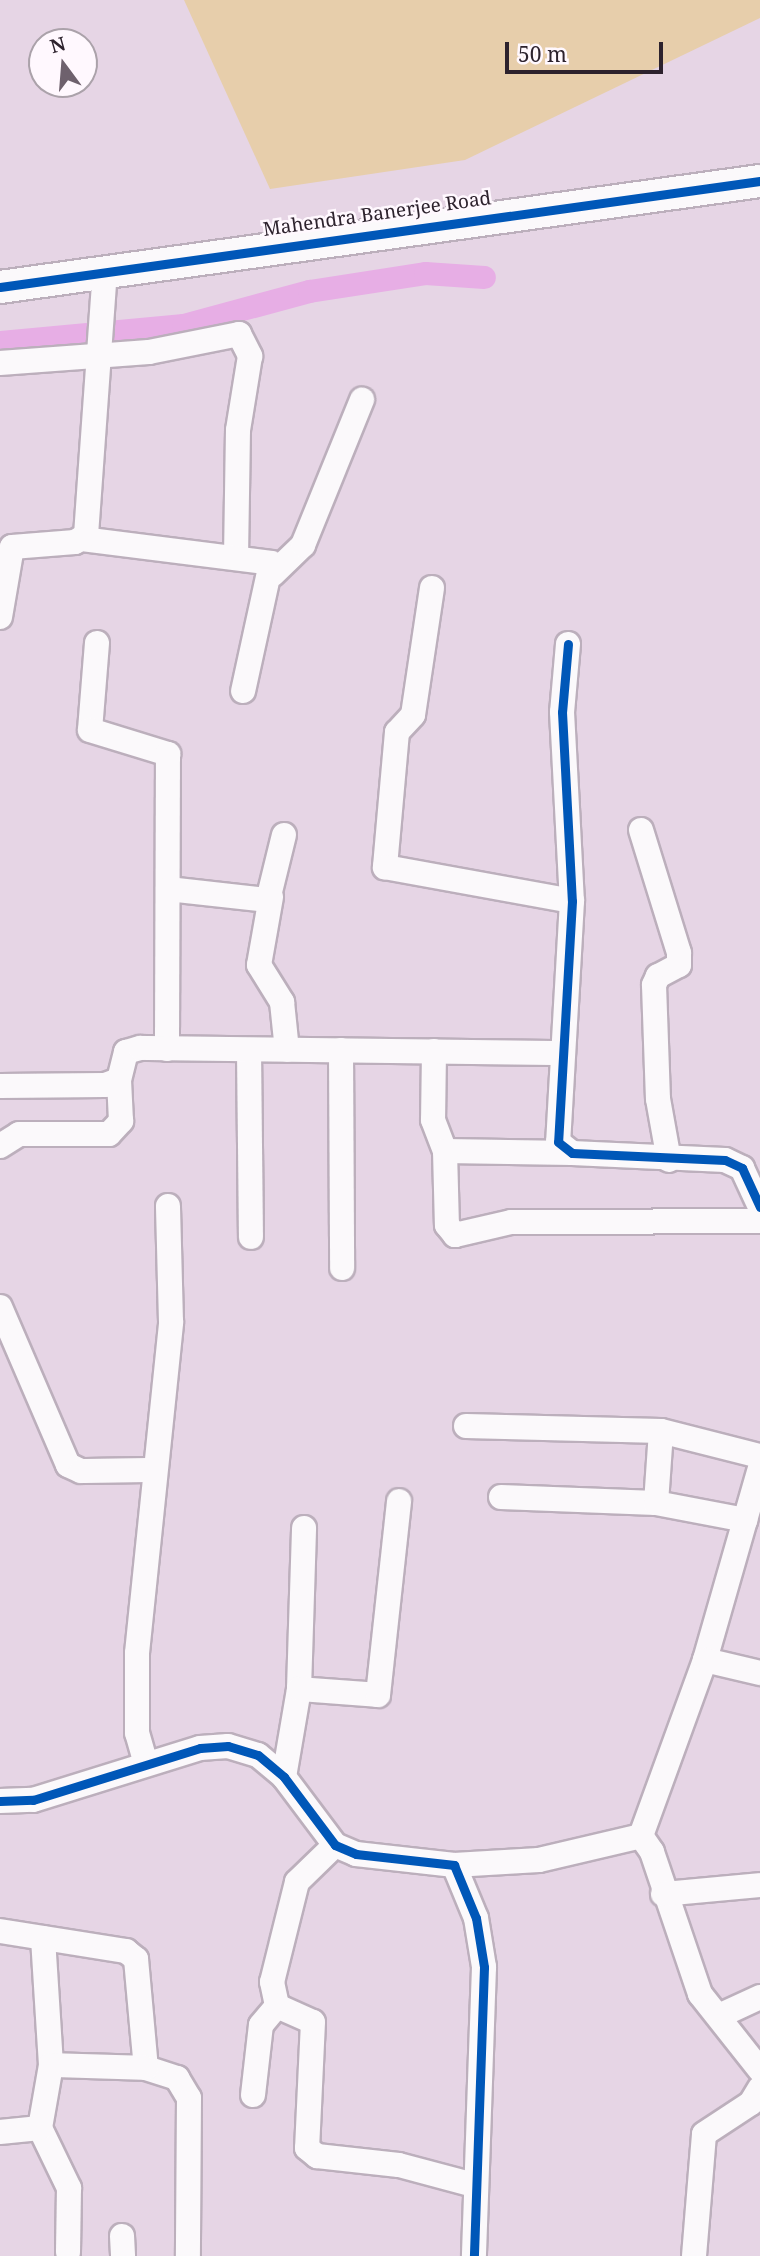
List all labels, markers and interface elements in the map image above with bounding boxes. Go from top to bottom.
north arrow [28,28,98,98]
scale bar [508,28,666,72]
text: N [47,30,69,59]
text: 50 m [518,40,567,68]
street label: Mahendra Banerjee Road [261,187,493,241]

